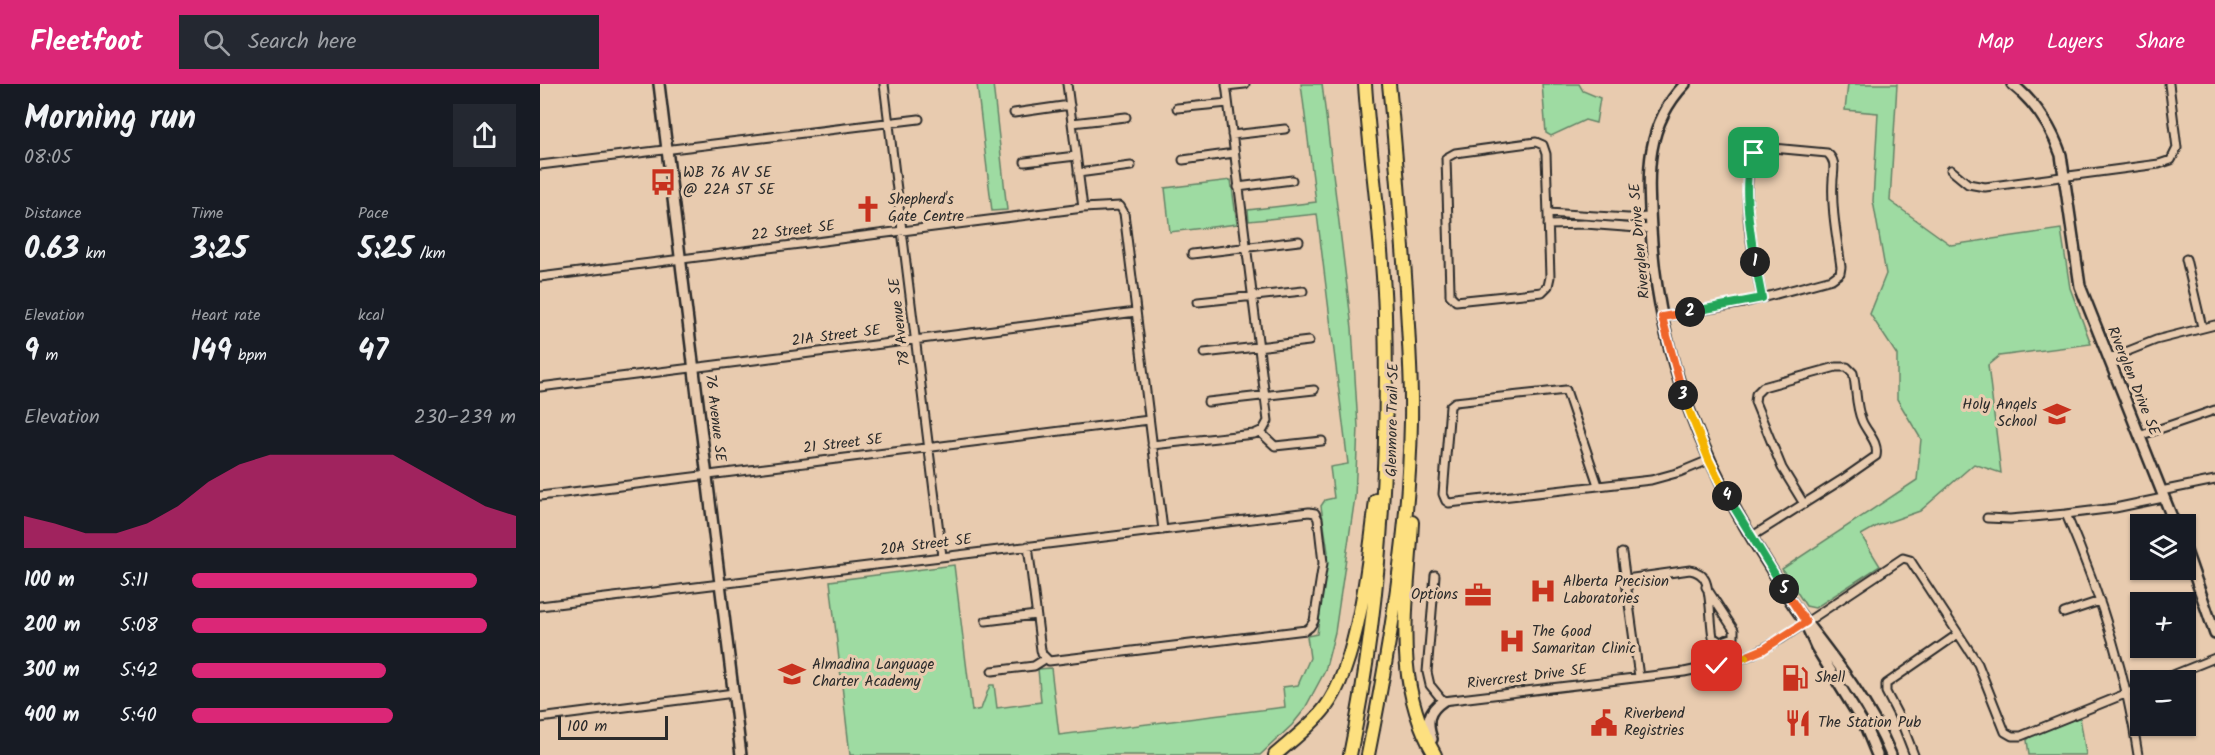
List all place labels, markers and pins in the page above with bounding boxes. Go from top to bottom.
pin [1728,127,1779,178]
place label: WB 76 AV SE @ 22A ST SE [683,161,776,202]
bus stop icon: WB 76 AV SE @ 22A ST SE [648,167,678,197]
place label: Shepherd's Gate Centre [888,188,964,229]
church icon: Shepherd's Gate Centre [853,194,883,224]
pin: 1 [1740,247,1770,277]
pin: 2 [1675,297,1705,327]
pin: 3 [1668,380,1698,410]
place label: Holy Angels School [1962,393,2038,434]
school or university icon: Holy Angels School [2042,399,2072,429]
pin: 4 [1712,481,1742,511]
place label: Alberta Precision Laboratories [1563,570,1669,611]
pin: 5 [1769,574,1799,604]
hospital icon: Alberta Precision Laboratories [1528,576,1558,606]
office icon: Options [1463,580,1493,610]
place label: Options [1411,583,1459,607]
place label: The Good Samaritan Clinic [1532,620,1636,661]
hospital icon: The Good Samaritan Clinic [1497,626,1527,656]
pin [1691,640,1742,691]
place label: Almadina Language Charter Academy [812,653,935,694]
school or university icon: Almadina Language Charter Academy [777,659,807,689]
fuel station icon: Shell [1780,663,1810,693]
place label: Shell [1815,666,1845,690]
place label: Riverbend Registries [1624,702,1685,743]
public building icon: Riverbend Registries [1589,708,1619,738]
restaurant icon: The Station Pub [1783,708,1813,738]
place label: The Station Pub [1818,711,1921,735]

